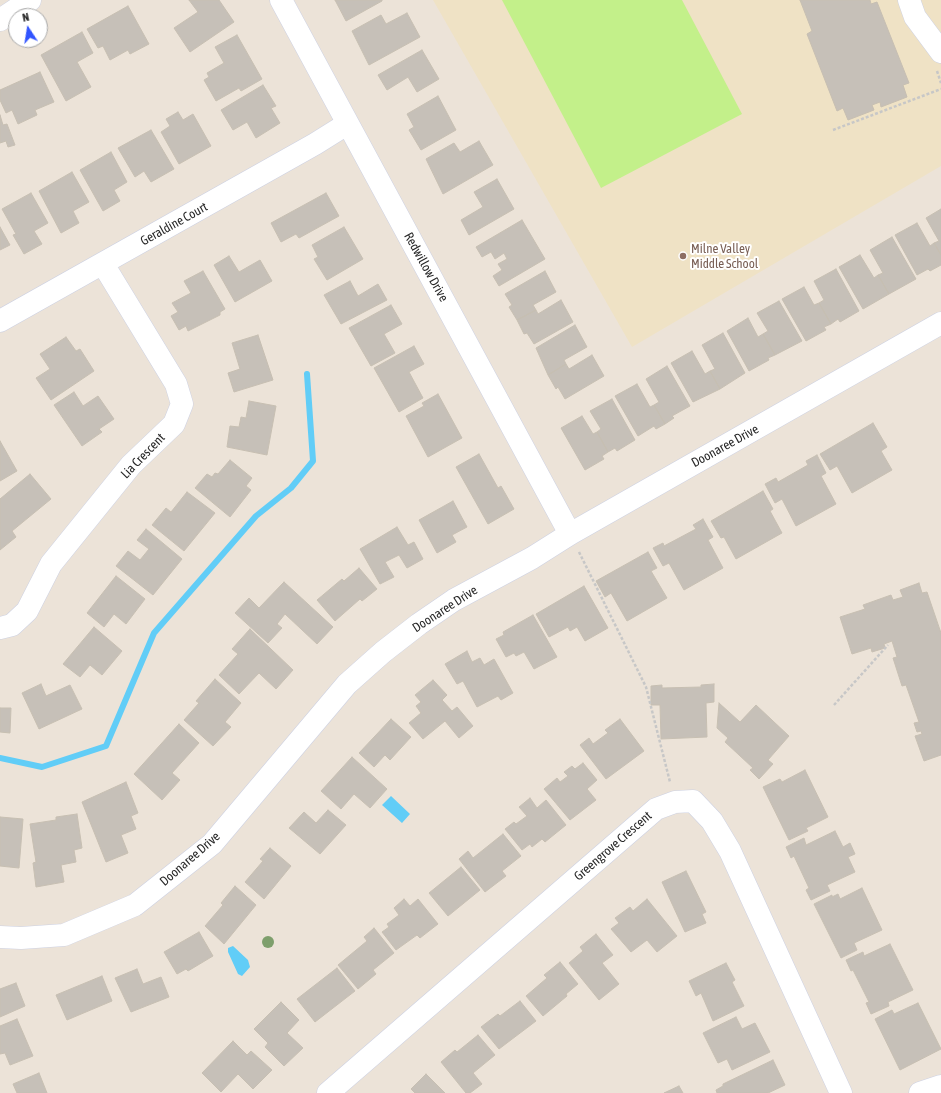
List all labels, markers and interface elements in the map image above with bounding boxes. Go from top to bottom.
north arrow [8,8,48,48]
text: N [21,11,30,24]
street label: Geraldine Court [138,199,210,249]
street label: Redwillow Drive [401,230,451,304]
place label: Milne Valley Middle School [691,241,758,272]
marker: Milne Valley Middle School [678,251,688,261]
street label: Doonaree Drive [689,421,761,471]
street label: Lia Crescent [118,430,168,482]
street label: Doonaree Drive [410,582,480,636]
street label: Greengrove Crescent [571,808,655,884]
street label: Doonaree Drive [157,829,223,889]

